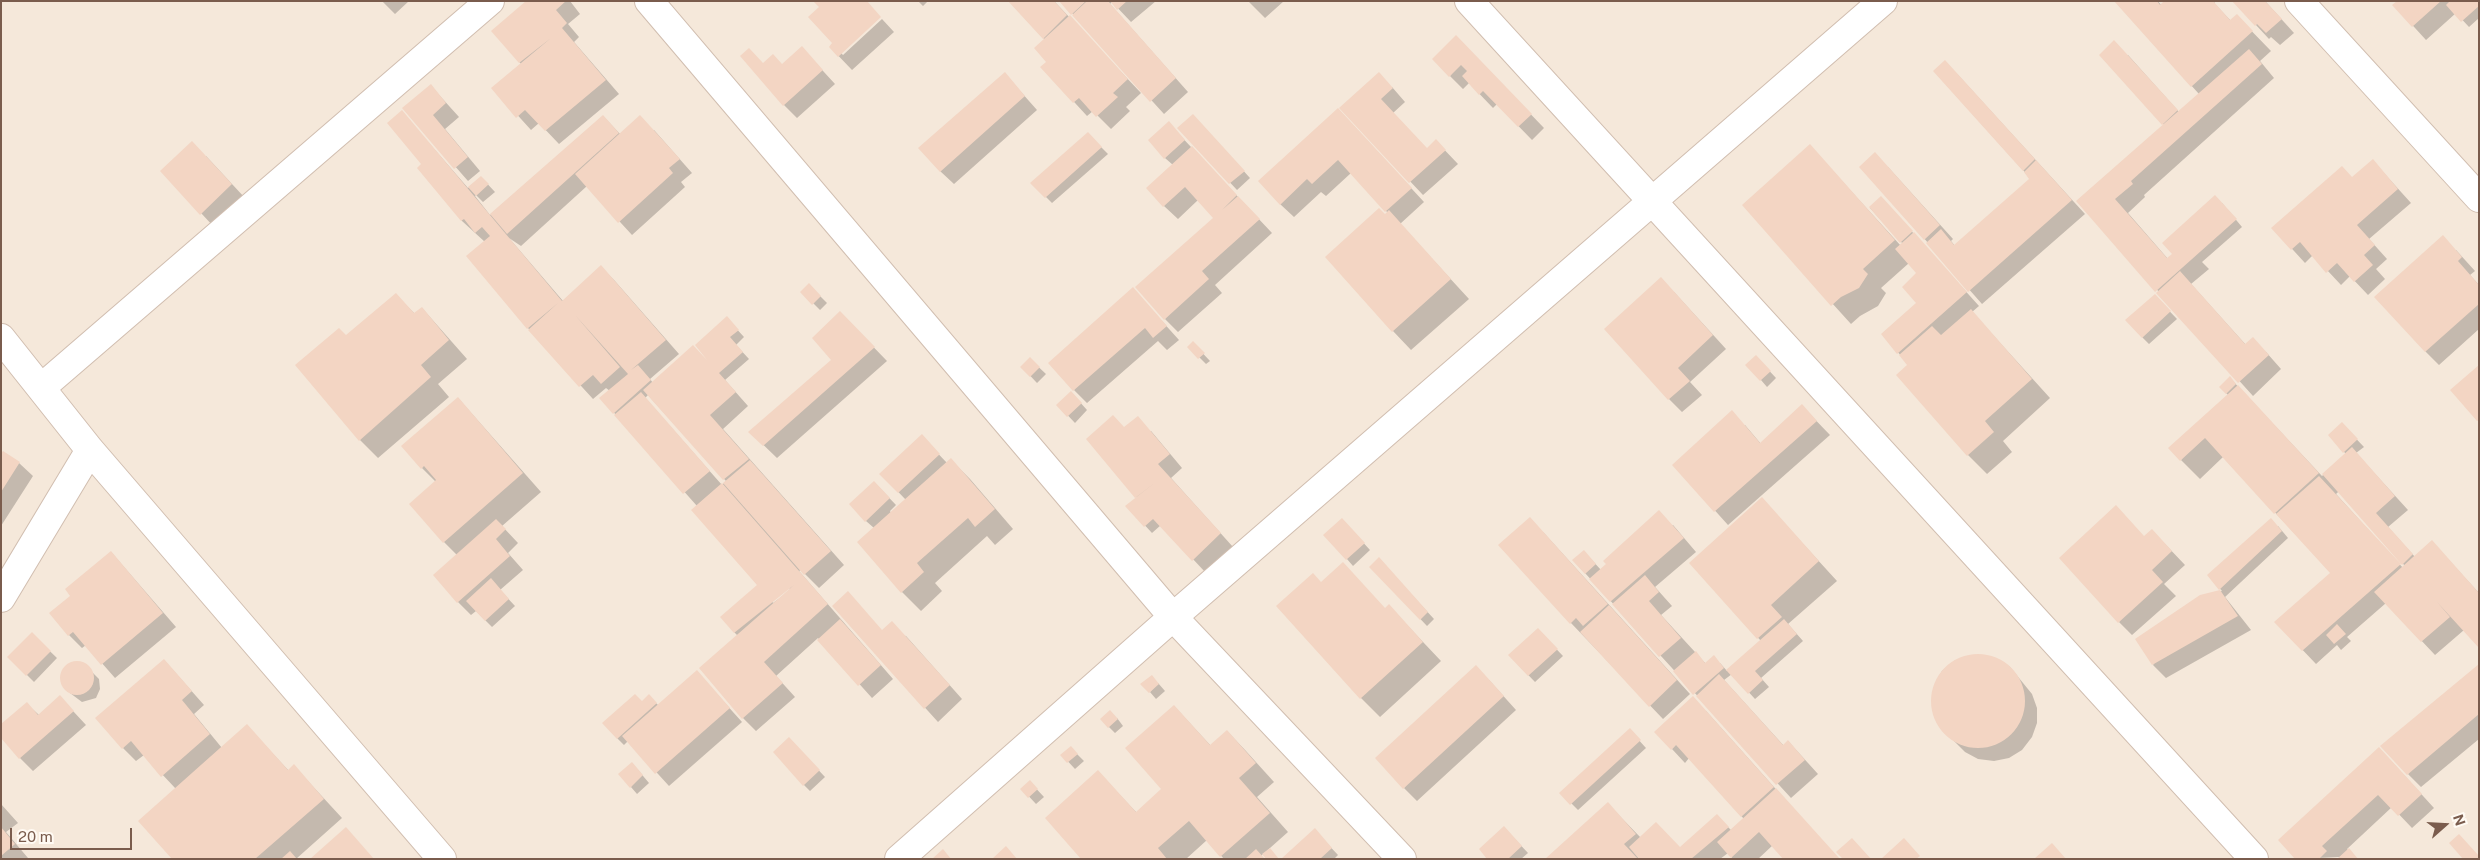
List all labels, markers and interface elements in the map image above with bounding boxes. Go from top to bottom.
north arrow [2420,800,2470,850]
text: N [2450,812,2469,828]
scale bar [12,818,135,850]
text: 20 m [18,828,53,845]

